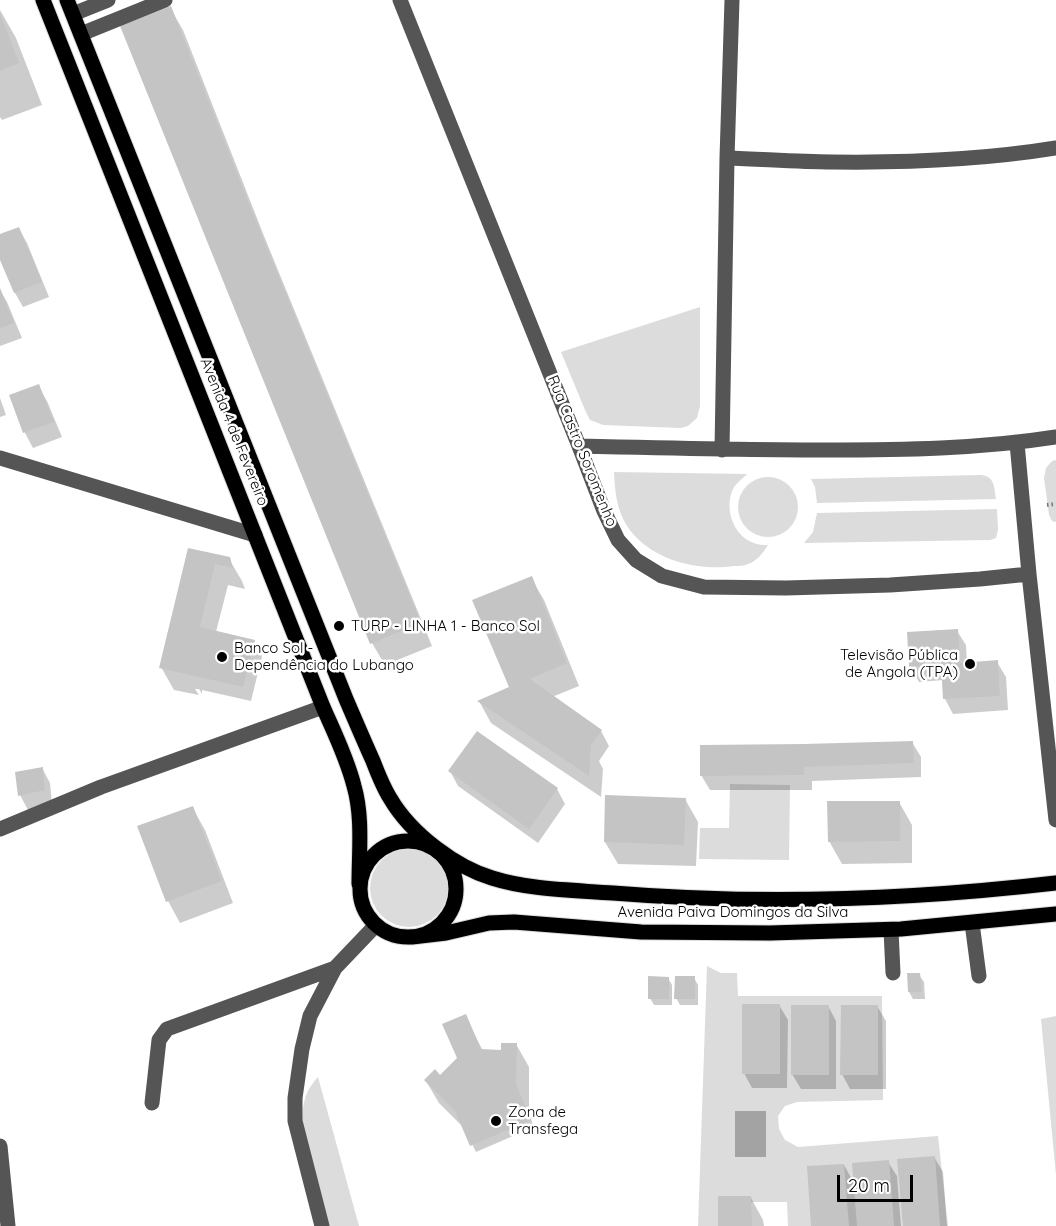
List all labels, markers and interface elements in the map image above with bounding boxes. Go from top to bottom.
street label: Avenida 4 de Fevereiro [196,355,272,509]
street label: Rua Castro Soromenho [543,373,621,529]
place label: TURP - LINHA 1 - Banco Sol [351,617,540,635]
marker: TURP - LINHA 1 - Banco Sol [332,619,346,633]
place label: Banco Sol - Dependência do Lubango [234,639,414,674]
place label: Televisão Pública de Angola (TPA) [840,646,958,681]
marker: Banco Sol - Dependência do Lubango [215,650,229,664]
marker: Televisão Pública de Angola (TPA) [963,657,977,671]
street label: Avenida Paiva Domingos da Silva [618,903,848,921]
place label: Zona de Transfega [508,1103,578,1138]
marker: Zona de Transfega [489,1114,503,1128]
scale bar [840,1163,916,1201]
text: 20 m [848,1174,890,1197]

